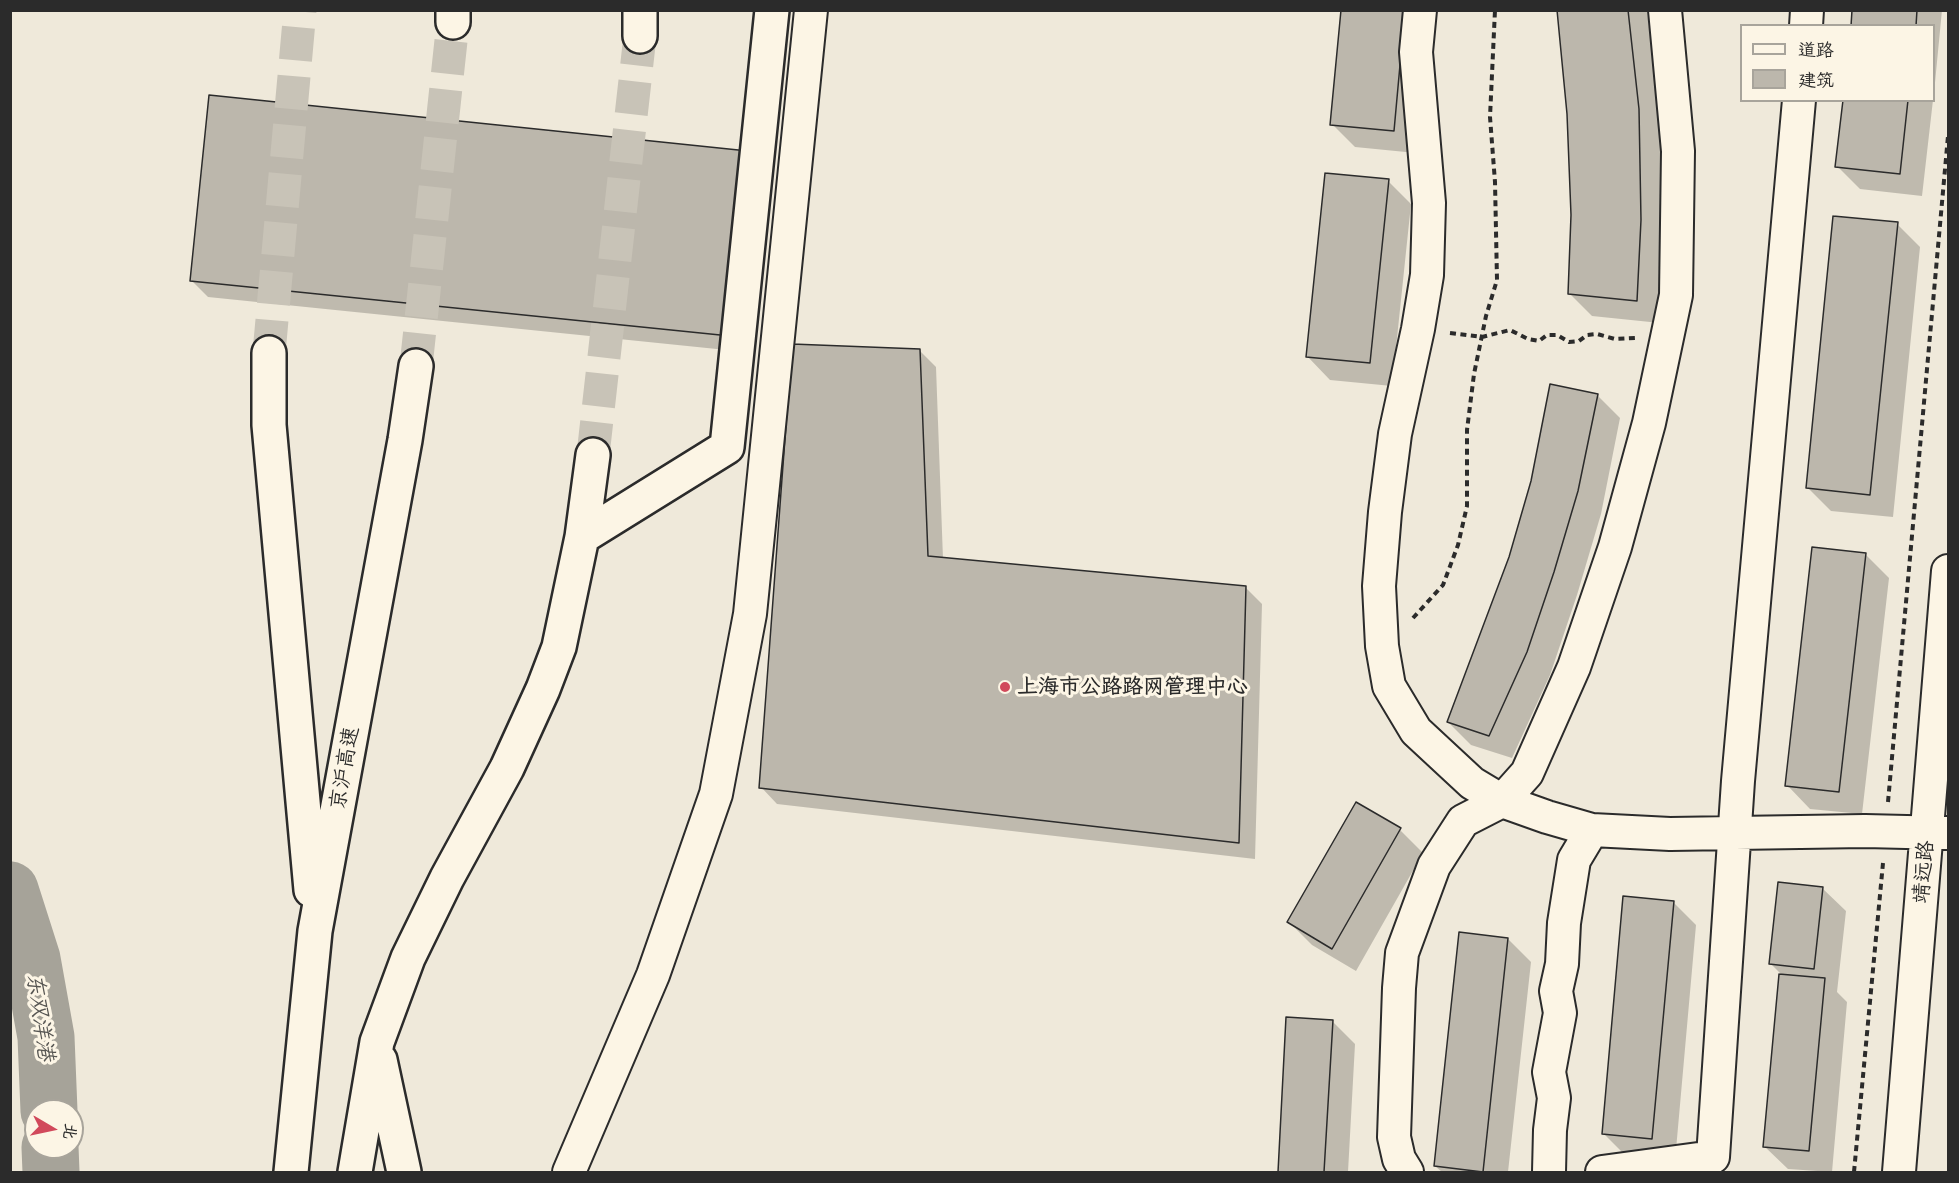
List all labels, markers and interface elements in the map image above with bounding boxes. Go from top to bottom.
legend [1740,24,1935,102]
text: 道路 [1798,40,1834,61]
text: 建筑 [1798,70,1834,91]
place label: 上海市公路路网管理中心 [1017,674,1248,700]
marker: 上海市公路路网管理中心 [998,680,1012,694]
street label: 京沪高速 [325,724,365,812]
street label: 靖远路 [1909,840,1939,904]
water label: 东双洋港 [21,972,59,1062]
north arrow [24,1099,84,1159]
text: 北 [60,1122,80,1141]

